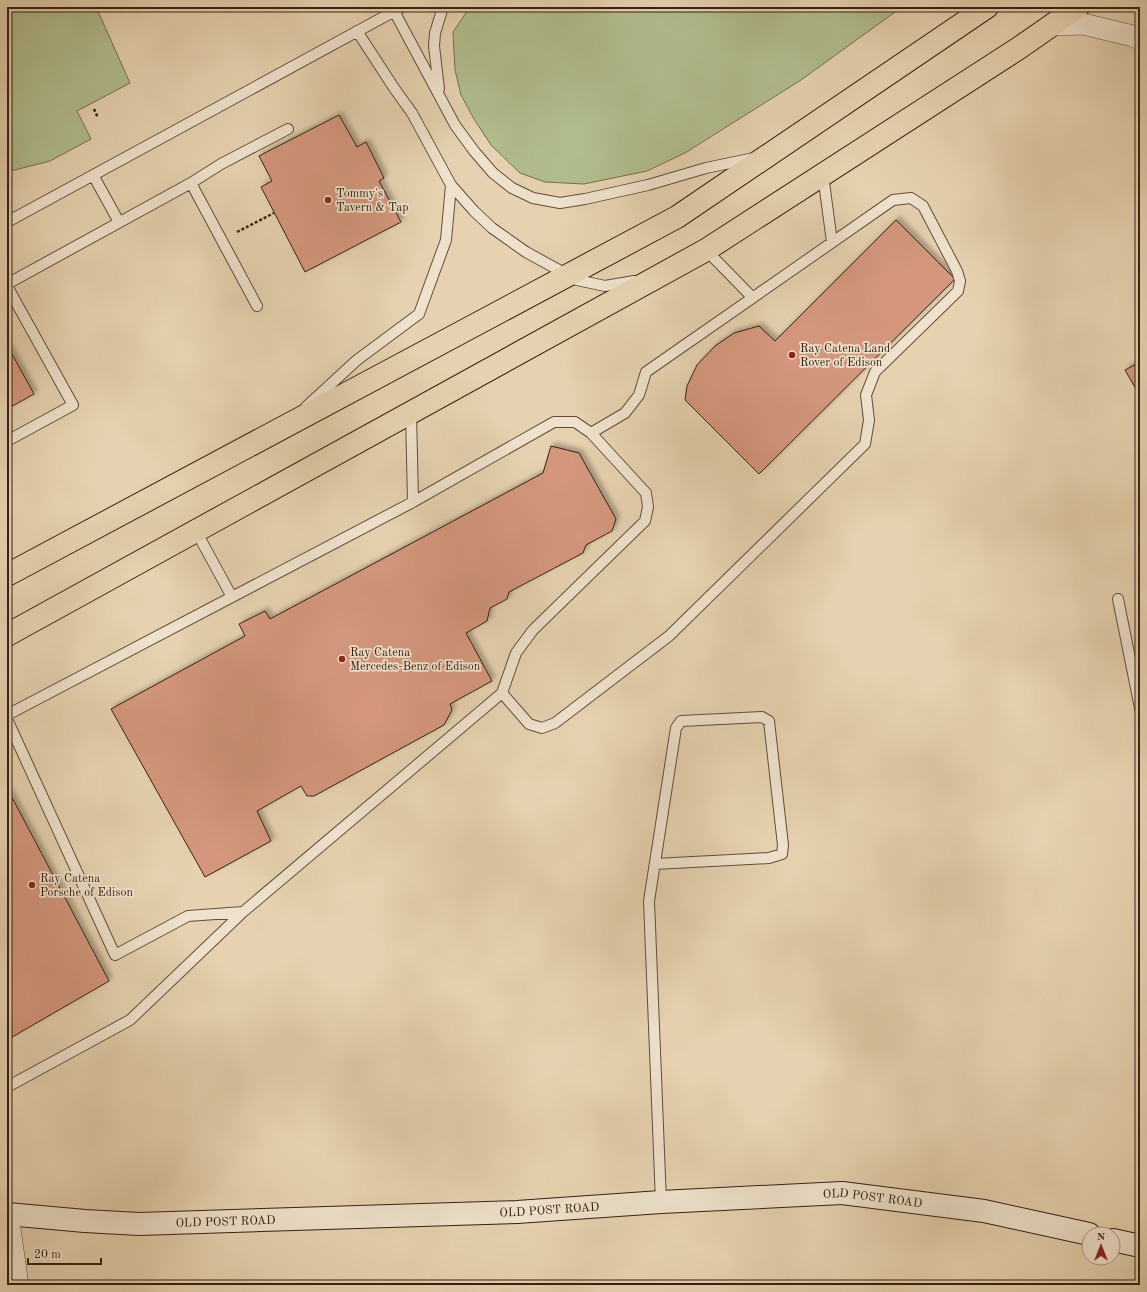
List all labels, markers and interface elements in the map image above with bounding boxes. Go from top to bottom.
place label: Tommy's Tavern & Tap [336,188,408,214]
marker: Tommy's Tavern & Tap [323,195,333,205]
place label: Ray Catena Land Rover of Edison [800,343,890,369]
marker: Ray Catena Land Rover of Edison [787,350,797,360]
place label: Ray Catena Mercedes-Benz of Edison [350,647,481,673]
marker: Ray Catena Mercedes-Benz of Edison [337,654,347,664]
place label: Ray Catena Porsche of Edison [40,873,133,899]
marker: Ray Catena Porsche of Edison [27,880,37,890]
street label: OLD POST ROAD [823,1188,923,1210]
street label: OLD POST ROAD [499,1201,600,1220]
street label: OLD POST ROAD [175,1215,276,1230]
north arrow [1081,1226,1121,1266]
text: N [1097,1232,1106,1243]
scale bar [28,1240,101,1266]
text: 20 m [34,1249,61,1261]

